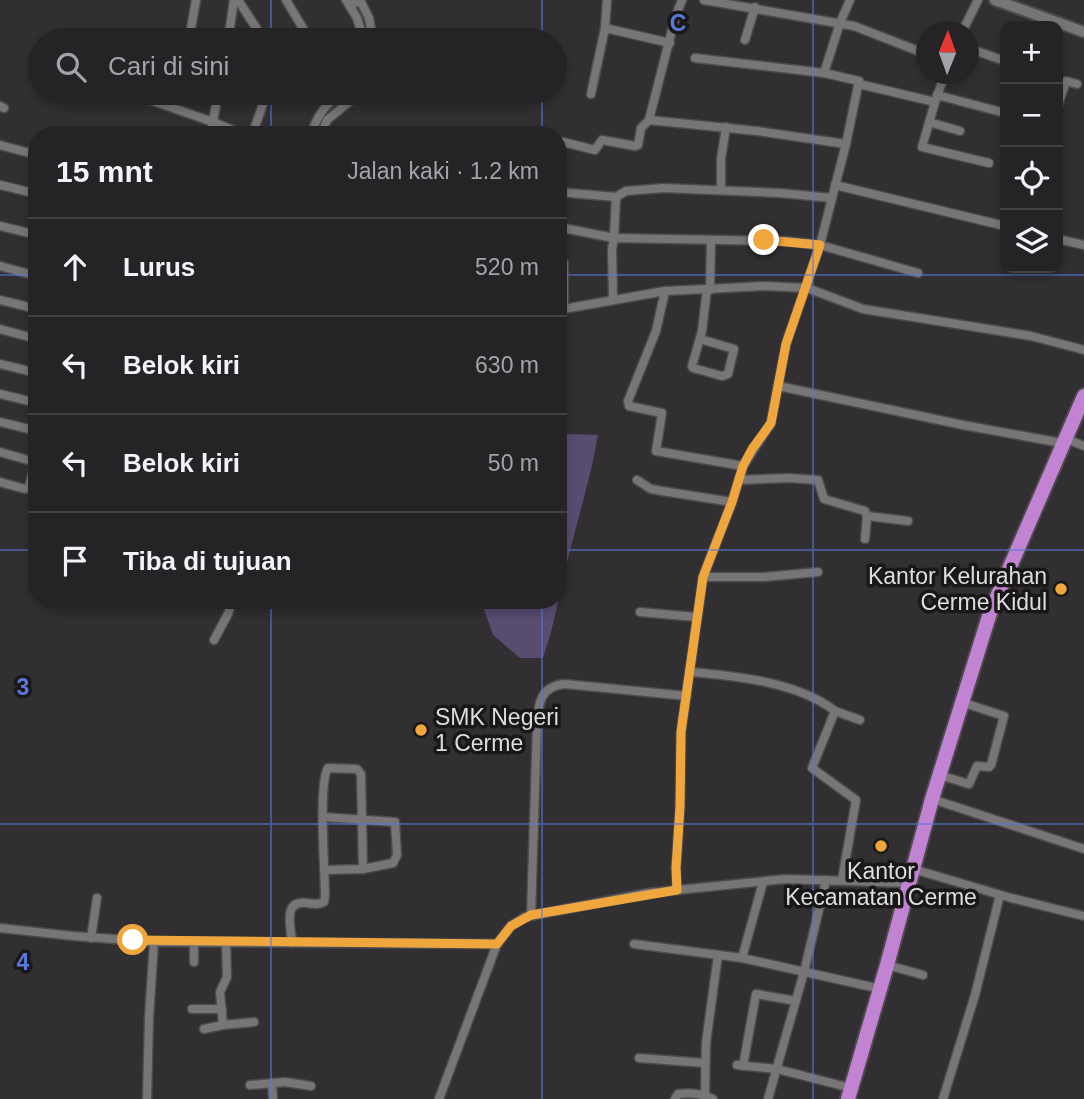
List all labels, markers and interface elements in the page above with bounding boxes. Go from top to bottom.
text: C [670,10,686,36]
north arrow [916,21,979,84]
map controls [1000,21,1063,273]
button: + [1000,21,1063,84]
search box [28,28,567,105]
icon: search [52,48,90,86]
text: Cari di sini [108,51,229,81]
button: − [1000,84,1063,147]
button: locate [1000,147,1063,210]
text: 15 mnt [56,155,153,188]
text: Jalan kaki · 1.2 km [347,158,539,184]
button: layers [1000,210,1063,273]
route end [748,224,779,255]
icon: ahead [56,248,94,286]
text: Lurus [123,252,195,282]
text: 520 m [475,254,539,280]
icon: left [56,346,94,384]
text: Belok kiri [123,350,240,380]
text: 630 m [475,352,539,378]
icon: left [56,444,94,482]
text: Belok kiri [123,448,240,478]
text: 50 m [488,450,539,476]
icon: arrive [56,542,94,580]
text: Tiba di tujuan [123,546,292,576]
place label: Kantor Kelurahan Cerme Kidul [868,563,1047,615]
marker: Kantor Kelurahan Cerme Kidul [1053,581,1069,597]
text: 3 [17,674,29,700]
place label: SMK Negeri 1 Cerme [435,704,559,756]
marker: SMK Negeri 1 Cerme [413,722,429,738]
marker: Kantor Kecamatan Cerme [873,838,889,854]
place label: Kantor Kecamatan Cerme [785,858,977,910]
route start [117,924,148,955]
text: 4 [17,949,30,975]

